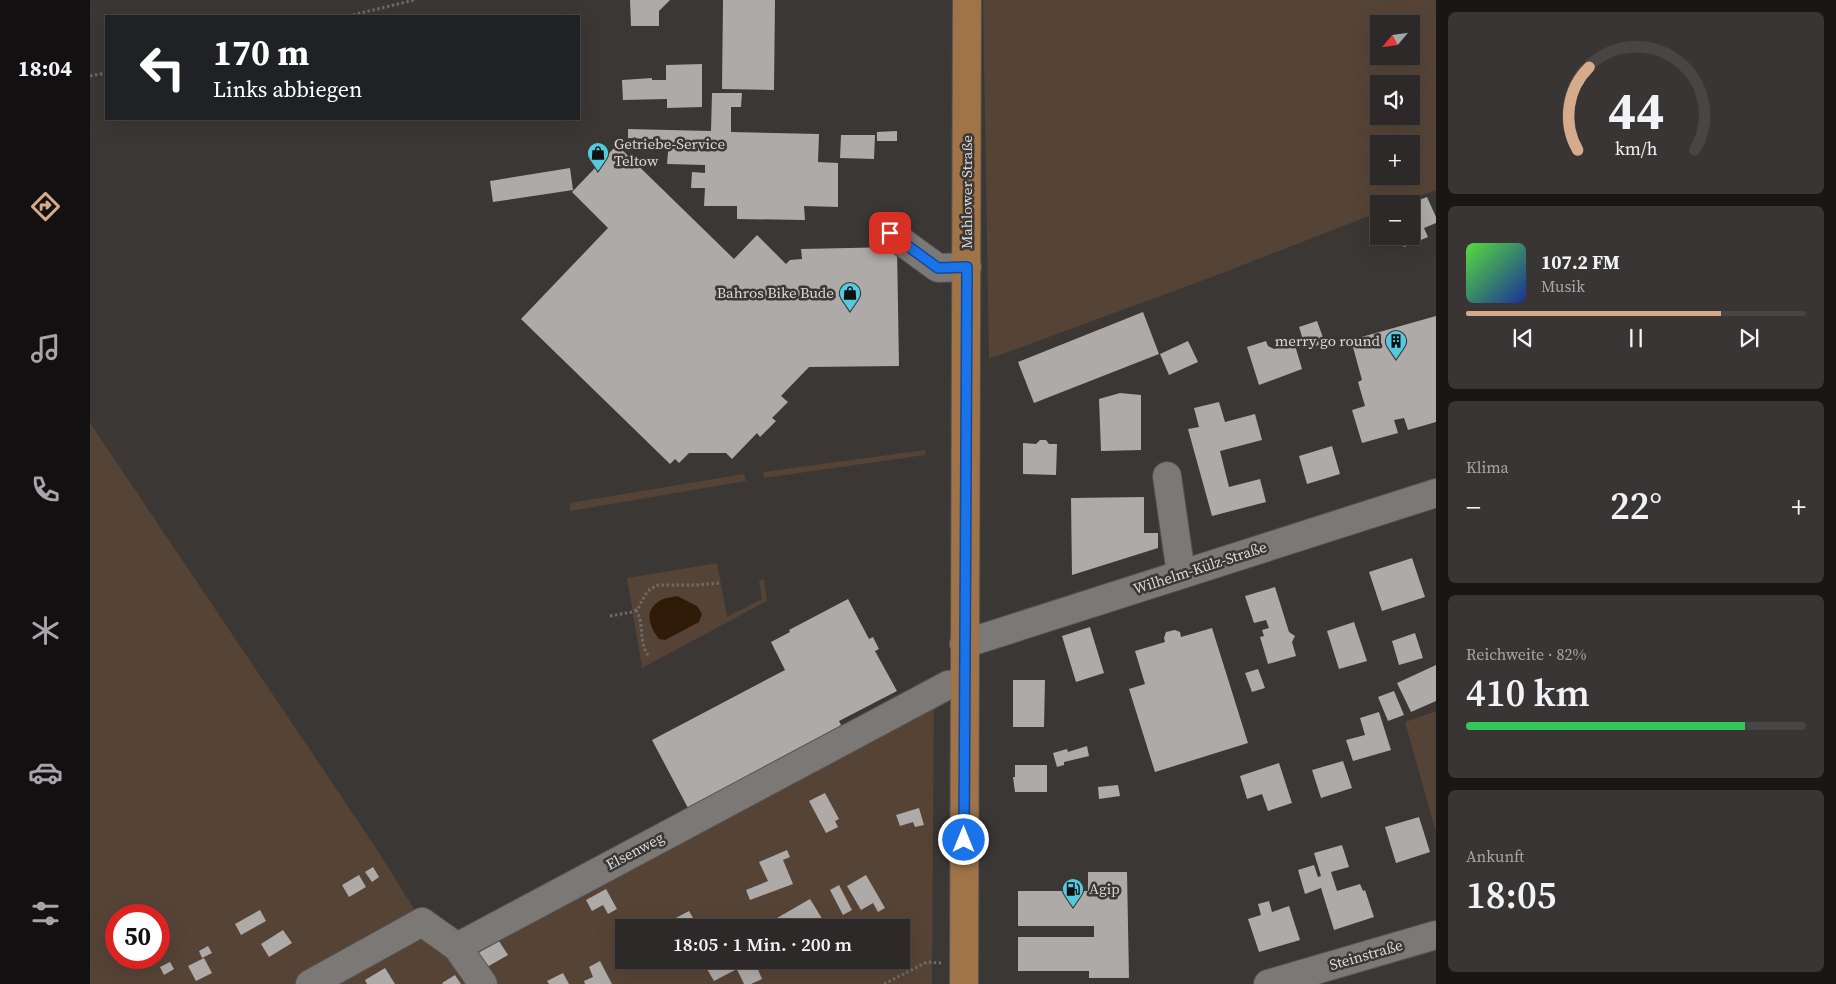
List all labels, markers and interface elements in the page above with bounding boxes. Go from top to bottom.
north arrow [1370,15,1420,65]
map controls [1370,15,1420,245]
text: 170 m [213,29,309,77]
icon: left [130,35,195,100]
text: 18:04 [18,53,72,83]
text: Links abbiegen [213,74,362,104]
button: sound [1370,75,1420,125]
text: 44 [1608,75,1664,146]
place label: Getriebe-Service Teltow [614,133,725,171]
street label: Mahlower Straße [956,135,977,249]
button: + [1370,135,1420,185]
text: km/h [1615,136,1658,161]
shop icon: Getriebe-Service Teltow [586,141,610,172]
icon: directions [28,189,63,224]
button: − [1370,195,1420,245]
pin [869,212,911,254]
icon: arrive [876,219,904,247]
text: 107.2 FM [1541,249,1620,275]
text: Musik [1541,275,1585,297]
shop icon: Bahros Bike Bude [838,281,862,312]
place label: Bahros Bike Bude [717,282,834,303]
icon: previous [1509,324,1537,352]
icon: pause [1622,324,1650,352]
icon: next [1735,324,1763,352]
building icon: merry go round [1384,329,1408,360]
place label: merry go round [1275,330,1380,351]
icon: music [28,331,63,366]
text: Klima [1466,456,1509,478]
icon: phone [28,472,63,507]
text: 22° [1610,480,1662,532]
text: − [1466,488,1481,526]
text: + [1791,488,1806,526]
street label: Wilhelm-Külz-Straße [1130,536,1270,599]
icon: climate [28,613,63,648]
text: Reichweite · 82% [1466,643,1586,665]
text: 410 km [1466,667,1590,719]
icon: car [28,755,63,790]
position arrow [937,813,989,865]
street label: Elsenweg [602,826,668,875]
text: Ankunft [1466,845,1524,867]
text: 18:05 [1466,869,1556,921]
fuel station icon: Agip [1061,877,1085,908]
place label: Agip [1089,878,1120,899]
icon: filters [28,896,63,931]
speed limit sign: 50 [105,904,170,969]
text: 18:05 · 1 Min. · 200 m [673,931,852,957]
street label: Steinstraße [1327,934,1405,975]

